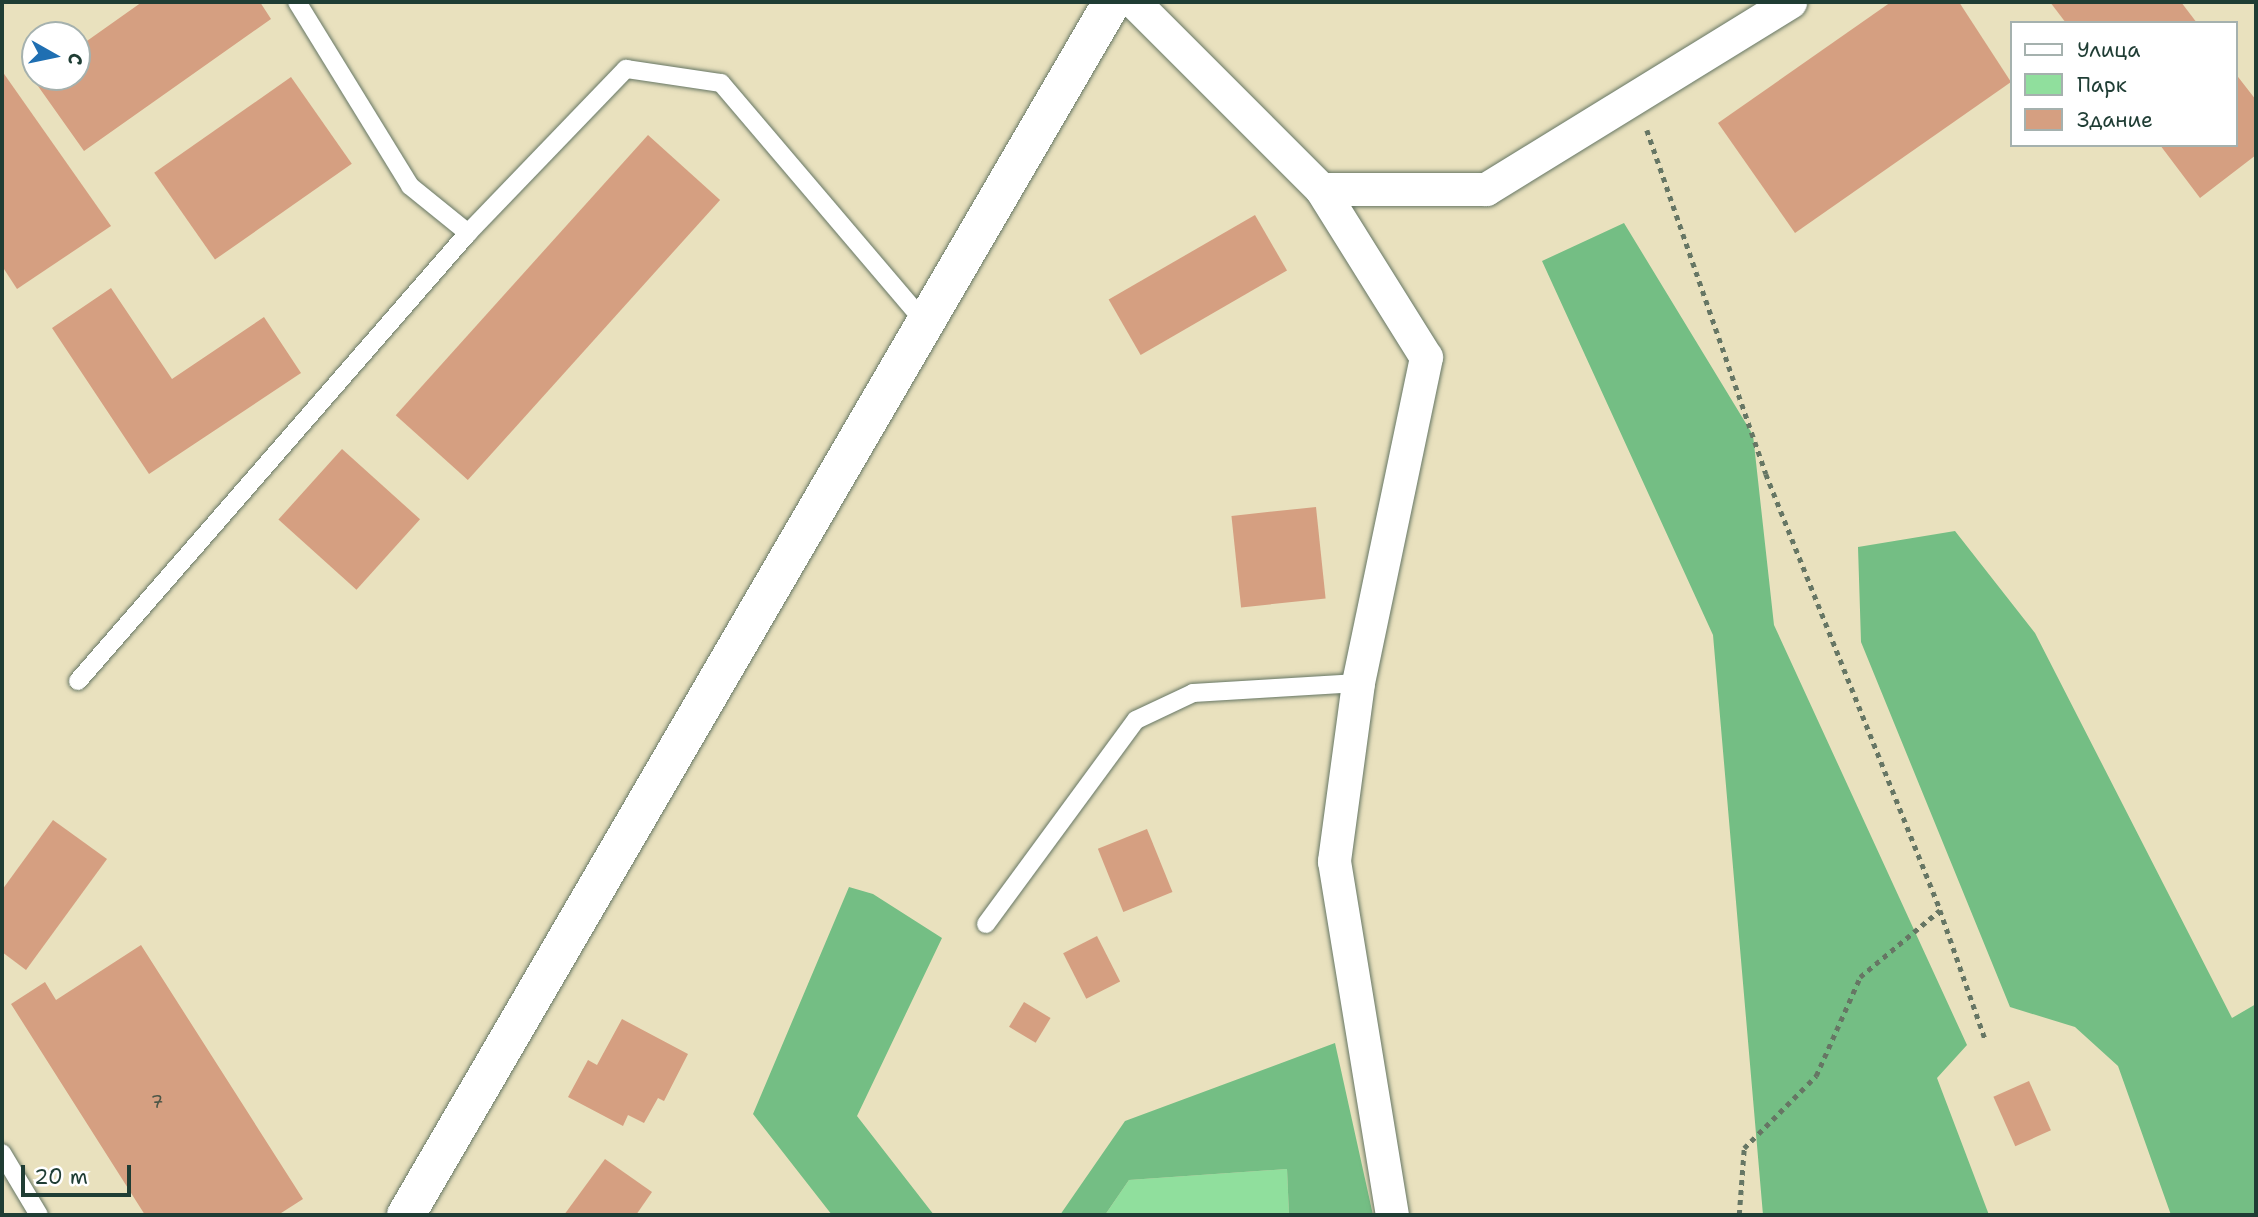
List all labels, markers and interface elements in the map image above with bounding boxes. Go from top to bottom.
north arrow [21,21,91,91]
legend [2010,21,2237,147]
text: Улица [2077,36,2140,64]
text: С [62,51,89,67]
text: Парк [2077,71,2127,99]
text: Здание [2077,106,2153,134]
house number: 7 [151,1091,163,1113]
scale bar [24,1150,135,1194]
text: 20 m [34,1163,88,1191]

